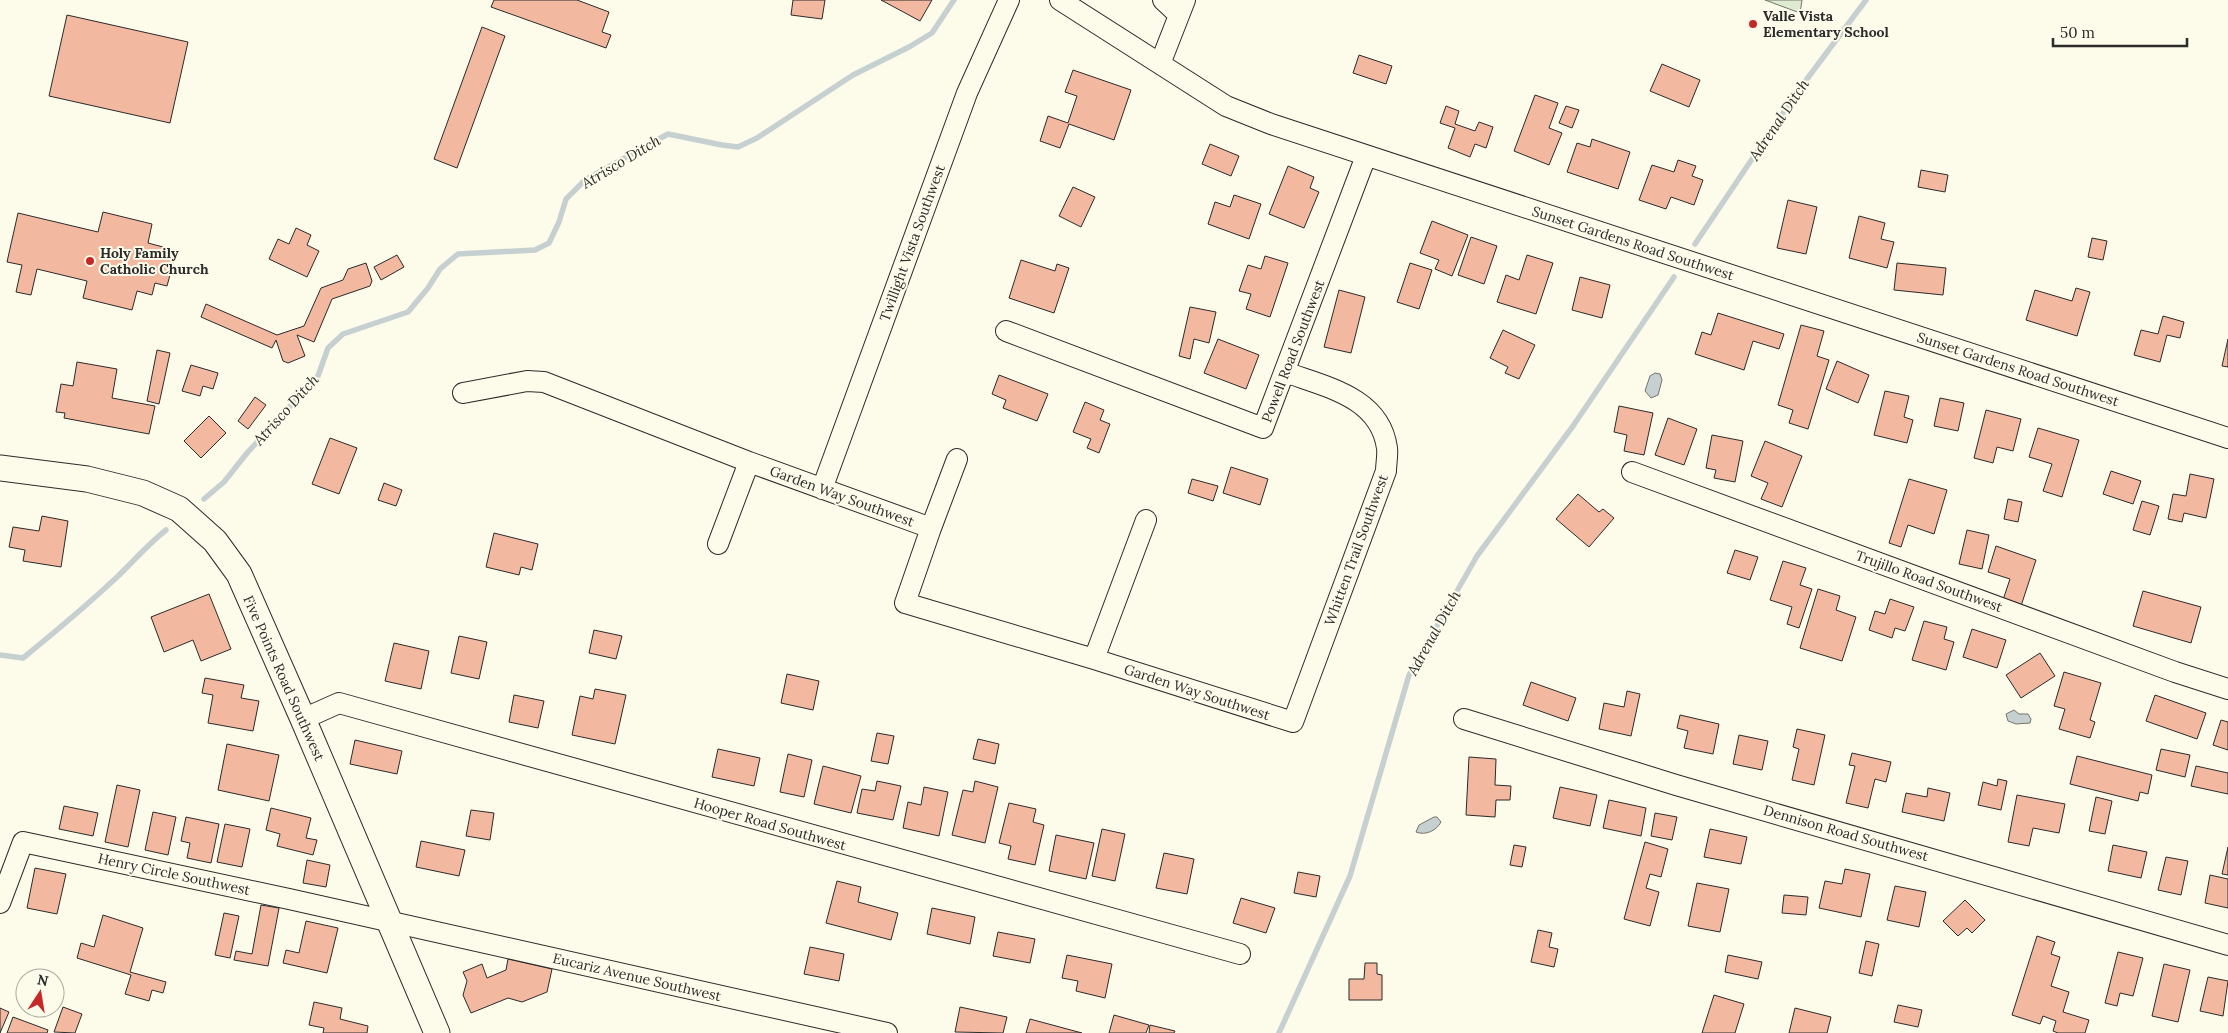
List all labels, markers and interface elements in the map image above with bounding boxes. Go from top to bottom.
place label: Valle Vista Elementary School [1763,7,1889,41]
scale bar [2053,15,2187,47]
marker: Valle Vista Elementary School [1747,18,1759,30]
text: 50 m [2060,23,2095,42]
water label: Adrenal Ditch [1744,75,1813,165]
water label: Atrisco Ditch [577,130,664,193]
street label: Twillight Vista Southwest [875,162,949,324]
street label: Sunset Gardens Road Southwest [1530,202,1737,284]
place label: Holy Family Catholic Church [100,244,209,278]
marker: Holy Family Catholic Church [84,255,96,267]
street label: Powell Road Southwest [1257,277,1329,425]
street label: Sunset Gardens Road Southwest [1915,328,2122,410]
water label: Atrisco Ditch [248,370,323,450]
street label: Garden Way Southwest [767,462,917,531]
street label: Whitten Trail Southwest [1320,471,1392,628]
street label: Trujillo Road Southwest [1853,546,2006,616]
water label: Adrenal Ditch [1402,587,1465,679]
street label: Five Points Road Southwest [239,593,329,764]
street label: Garden Way Southwest [1122,660,1273,724]
street label: Hooper Road Southwest [692,794,849,855]
street label: Dennison Road Southwest [1761,801,1931,865]
street label: Henry Circle Southwest [96,849,252,899]
street label: Eucariz Avenue Southwest [551,949,724,1005]
north arrow [15,968,65,1018]
text: N [36,970,50,990]

